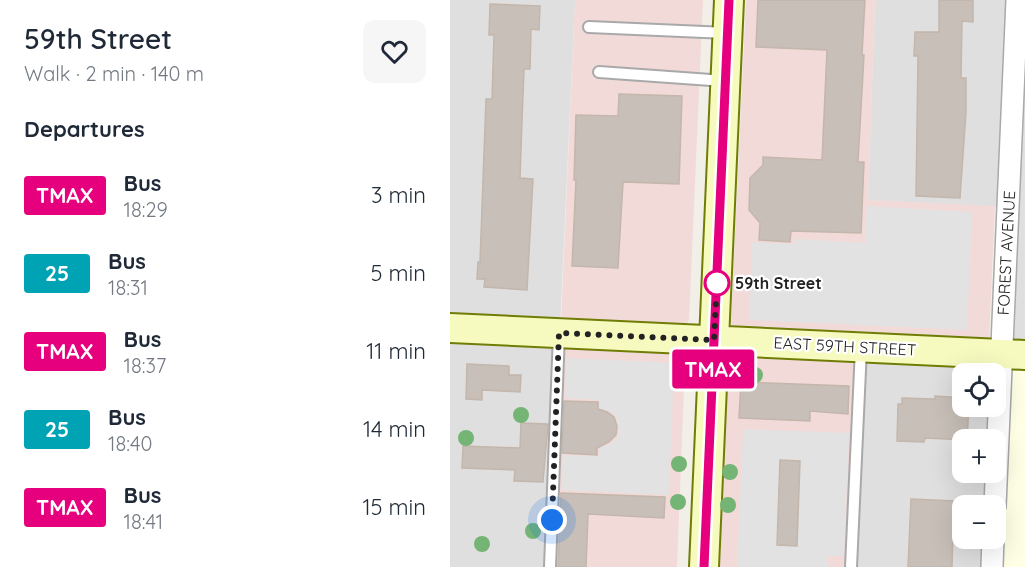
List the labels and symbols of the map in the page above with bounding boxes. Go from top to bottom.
street label: FOREST AVENUE [993,190,1019,316]
marker: 59th Street [704,270,730,296]
place label: 59th Street [735,273,822,293]
street label: EAST 59TH STREET [773,332,917,360]
line badge: TMAX [671,350,755,388]
your location [537,505,567,535]

